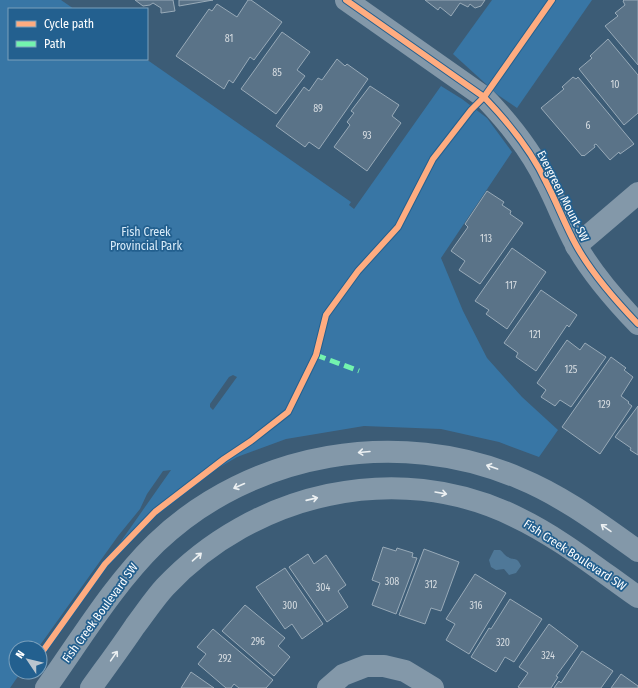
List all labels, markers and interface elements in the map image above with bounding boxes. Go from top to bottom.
legend [8,8,148,60]
text: Cycle path [44,17,94,31]
house number: 81 [225,33,233,45]
text: Path [44,37,66,51]
house number: 85 [272,67,282,79]
house number: 10 [610,79,620,91]
house number: 89 [313,103,323,115]
house number: 6 [586,120,591,132]
house number: 93 [362,130,372,142]
street label: Evergreen Mount SW [534,148,592,244]
park label: Fish Creek Provincial Park [110,225,182,253]
house number: 113 [480,233,493,245]
house number: 117 [505,280,517,292]
house number: 121 [529,329,541,341]
house number: 125 [565,364,578,376]
house number: 129 [597,399,611,411]
one-way arrow [358,448,371,455]
one-way arrow [486,463,498,471]
one-way arrow [234,483,246,490]
one-way arrow [434,489,447,497]
one-way arrow [305,494,318,502]
street label: Fish Creek Boulevard SW [521,517,629,593]
one-way arrow [601,524,612,532]
one-way arrow [192,552,202,561]
street label: Fish Creek Boulevard SW [59,561,141,665]
house number: 308 [385,576,399,588]
house number: 312 [425,579,438,591]
house number: 304 [316,582,330,594]
house number: 300 [283,600,297,612]
house number: 316 [469,600,483,612]
house number: 296 [251,636,265,648]
house number: 320 [496,637,510,649]
north arrow [8,640,48,680]
text: N [13,648,27,661]
house number: 324 [541,650,555,662]
one-way arrow [110,651,118,662]
house number: 292 [218,653,232,665]

